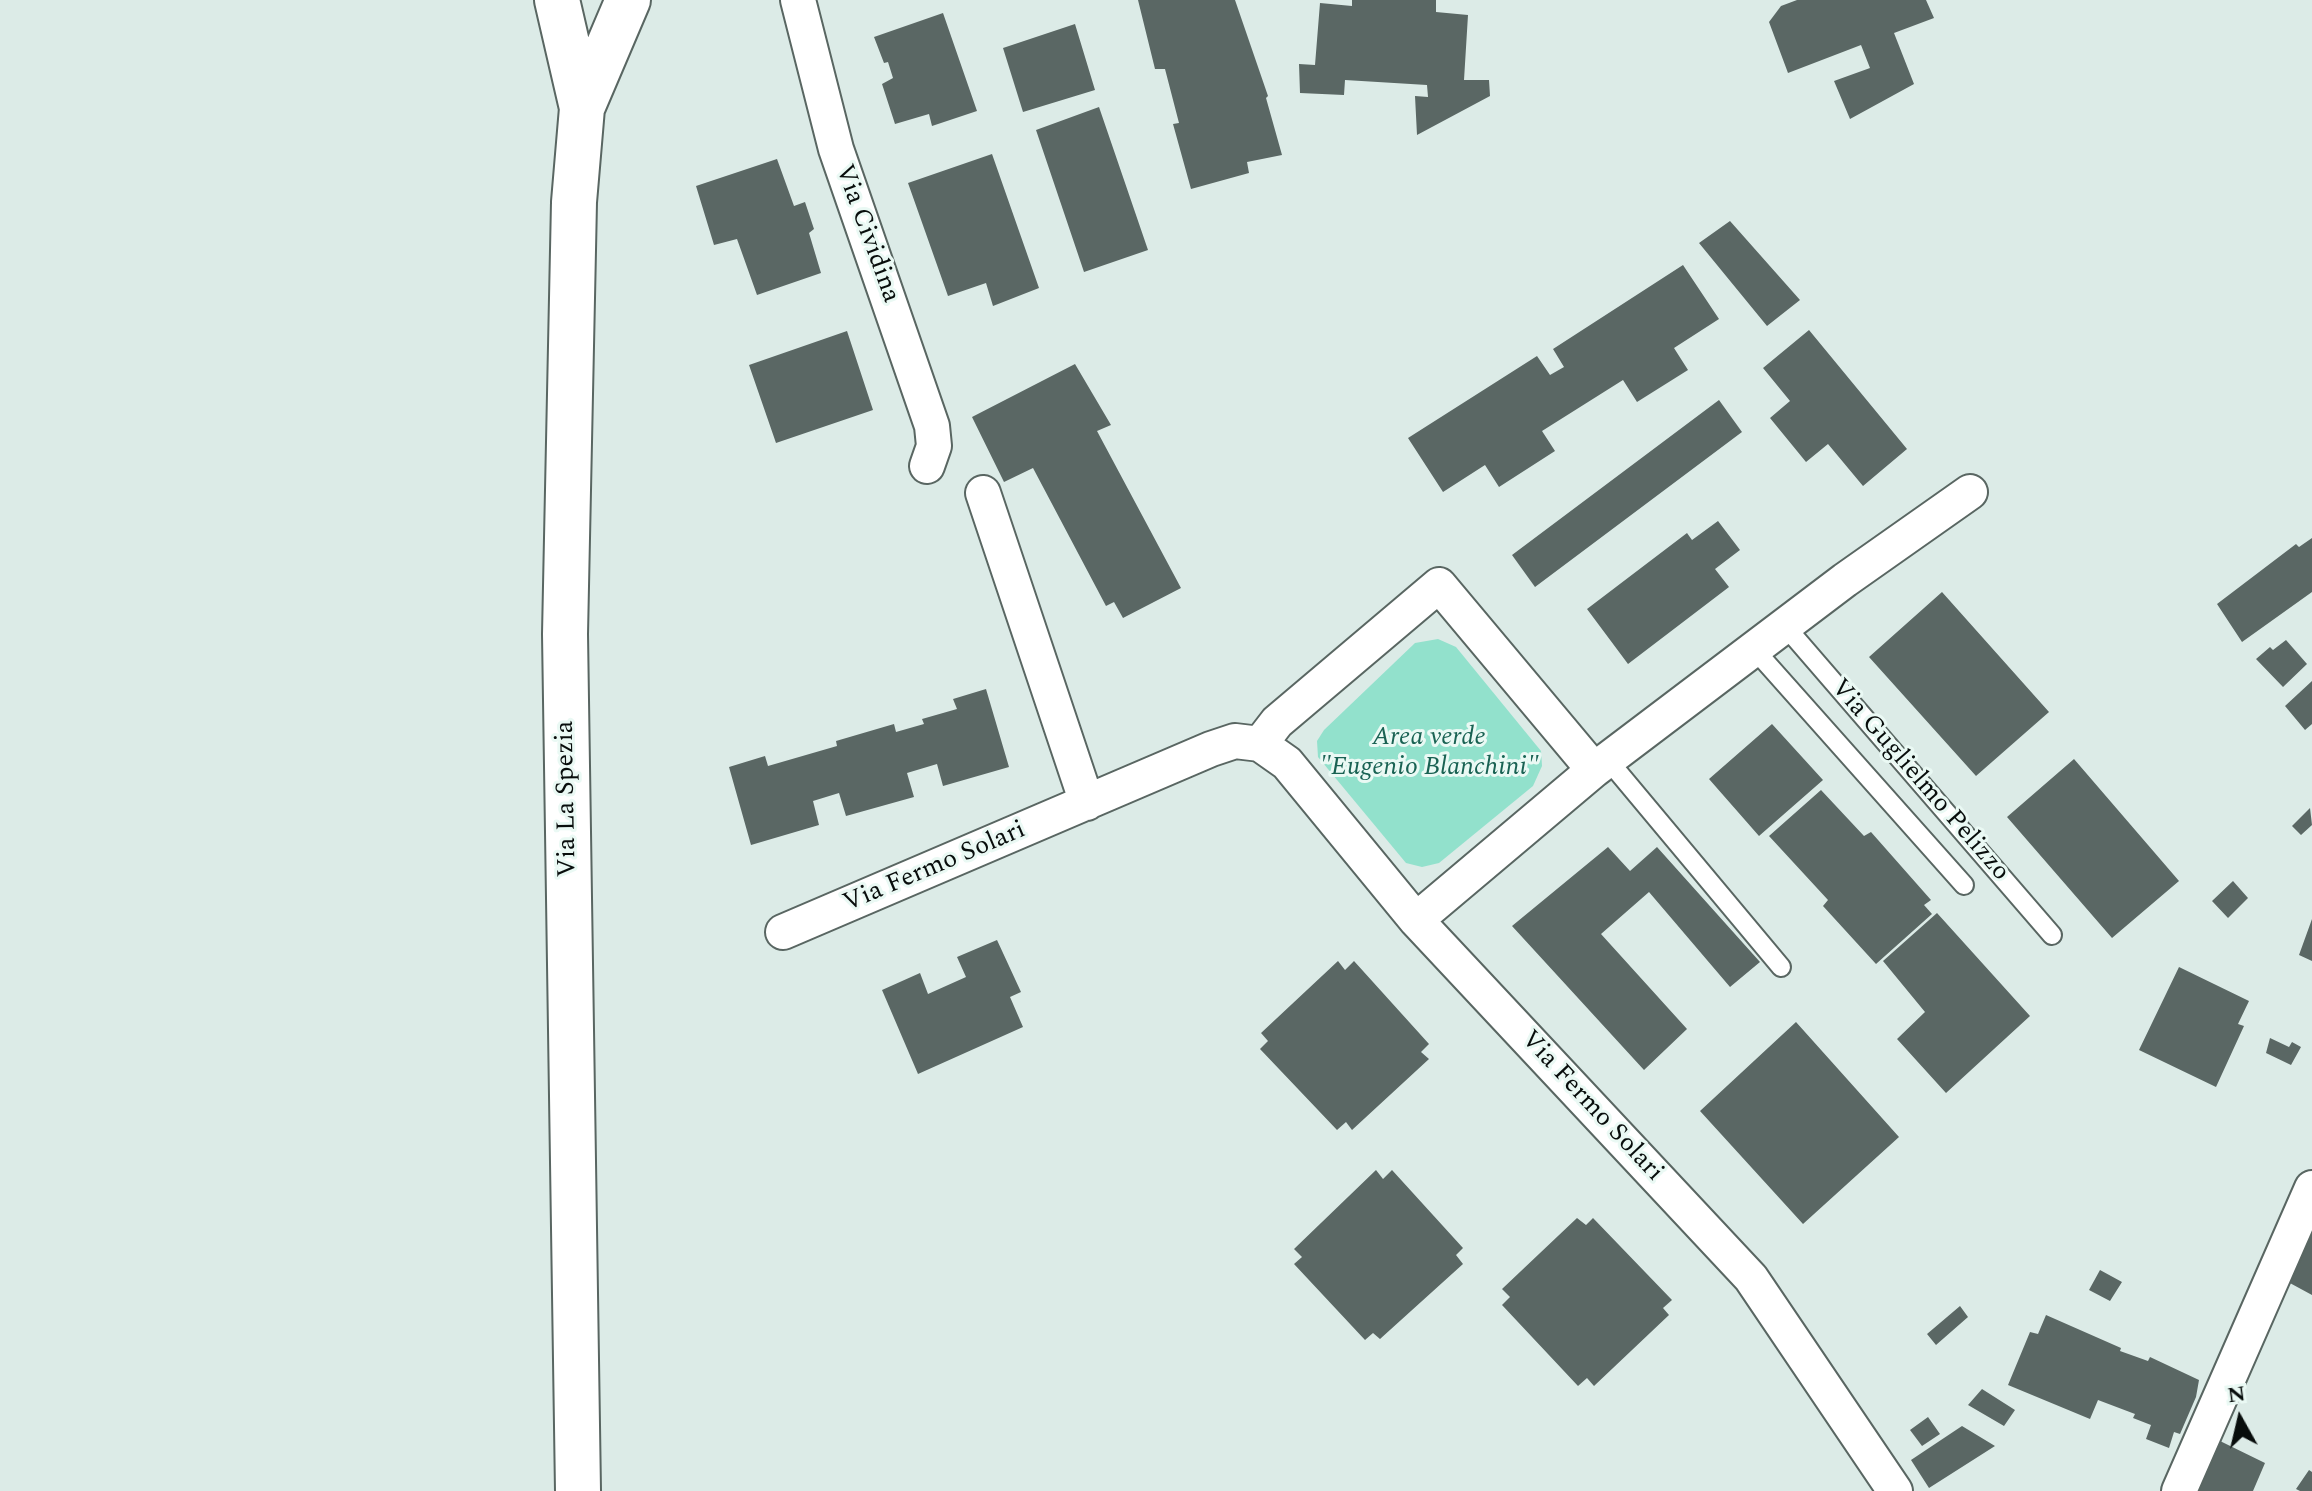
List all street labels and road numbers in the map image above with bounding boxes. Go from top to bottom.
street label: Via Cividina [827,161,905,307]
street label: Via Guglielmo Pelizzo [1823,674,2015,888]
street label: Via La Spezia [551,720,585,878]
street label: Via Fermo Solari [839,816,1031,920]
street label: Via Fermo Solari [1513,1025,1669,1189]

